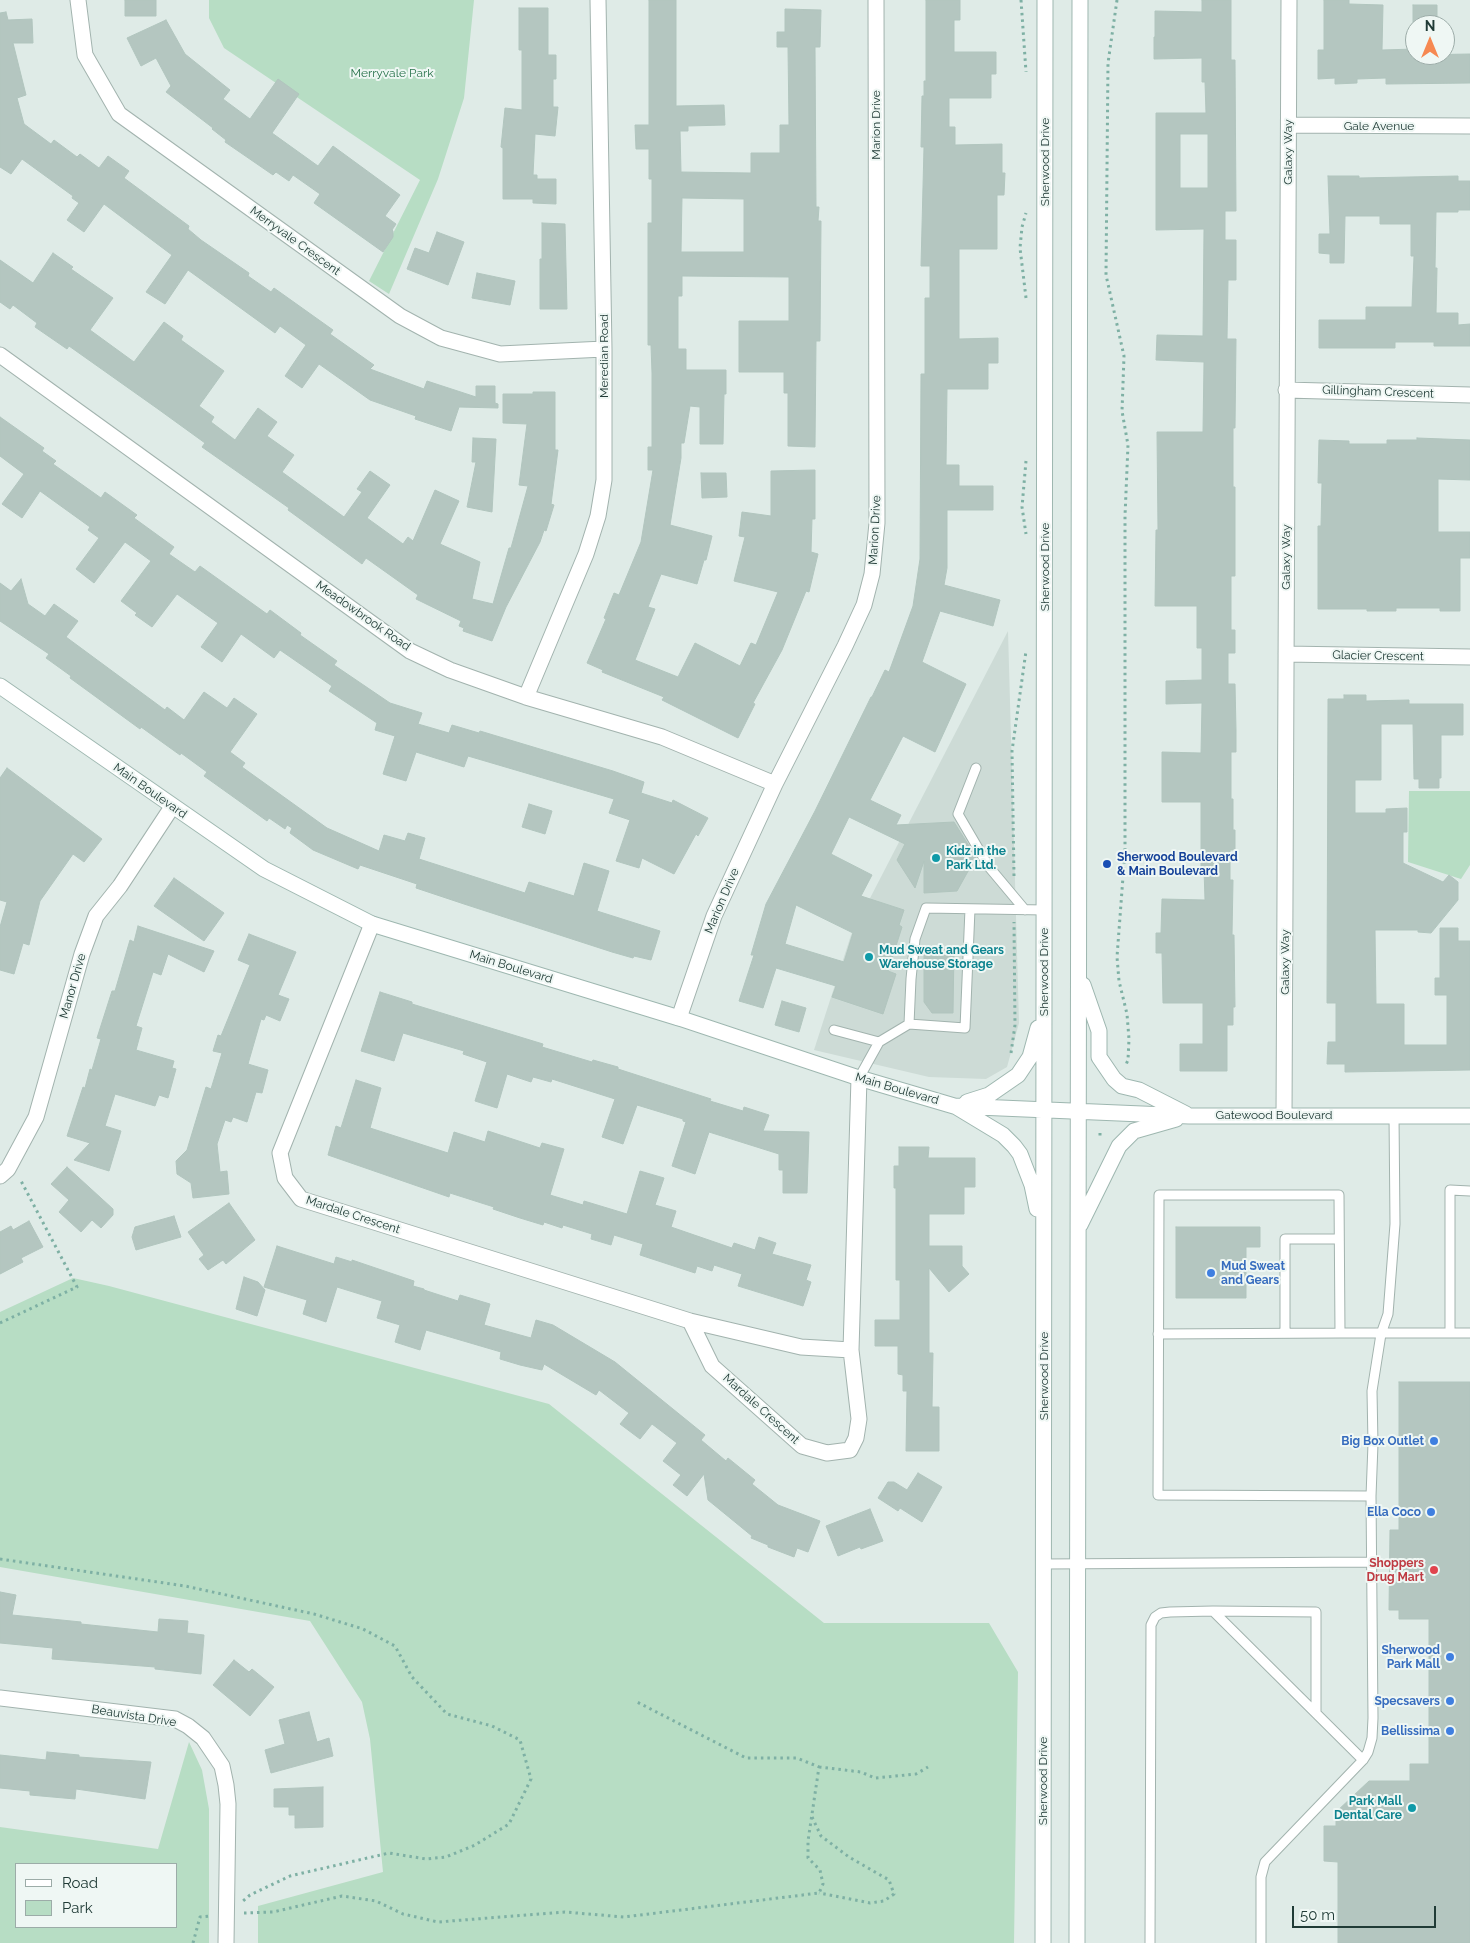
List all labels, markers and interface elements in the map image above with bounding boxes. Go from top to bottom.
north arrow [1405,15,1455,65]
text: N [1425,18,1435,34]
park label: Merryvale Park [350,66,434,80]
street label: Marion Drive [869,90,883,160]
street label: Sherwood Drive [1038,118,1052,206]
street label: Galaxy Way [1281,119,1295,185]
street label: Gale Avenue [1344,119,1414,133]
street label: Merryvale Crescent [247,203,343,279]
street label: Meredian Road [597,314,611,398]
street label: Gillingham Crescent [1322,383,1434,401]
street label: Marion Drive [866,495,884,565]
street label: Sherwood Drive [1038,523,1052,611]
street label: Galaxy Way [1279,524,1293,590]
street label: Meadowbrook Road [313,578,413,654]
street label: Glacier Crescent [1332,648,1424,664]
street label: Main Boulevard [110,760,190,822]
place label: Kidz in the Park Ltd. [946,844,1006,872]
place label: Sherwood Boulevard & Main Boulevard [1117,850,1238,878]
marker: Kidz in the Park Ltd. [930,852,942,864]
marker: Sherwood Boulevard & Main Boulevard [1101,858,1113,870]
street label: Marion Drive [702,866,742,936]
street label: Sherwood Drive [1037,928,1051,1016]
street label: Galaxy Way [1278,929,1292,995]
place label: Mud Sweat and Gears Warehouse Storage [879,943,1004,971]
street label: Main Boulevard [468,947,554,987]
marker: Mud Sweat and Gears Warehouse Storage [863,951,875,963]
street label: Manor Drive [57,952,89,1020]
street label: Main Boulevard [854,1070,940,1108]
street label: Gatewood Boulevard [1216,1108,1332,1122]
street label: Mardale Crescent [304,1193,402,1237]
place label: Mud Sweat and Gears [1221,1259,1285,1287]
marker: Mud Sweat and Gears [1205,1267,1217,1279]
street label: Sherwood Drive [1037,1332,1051,1420]
street label: Mardale Crescent [720,1371,802,1447]
place label: Big Box Outlet [1341,1434,1424,1448]
marker: Big Box Outlet [1428,1435,1440,1447]
place label: Ella Coco [1367,1505,1421,1519]
marker: Ella Coco [1425,1506,1437,1518]
place label: Shoppers Drug Mart [1366,1556,1424,1584]
marker: Shoppers Drug Mart [1428,1564,1440,1576]
place label: Sherwood Park Mall [1381,1643,1440,1671]
marker: Sherwood Park Mall [1444,1651,1456,1663]
place label: Specsavers [1374,1694,1440,1708]
marker: Specsavers [1444,1695,1456,1707]
street label: Beauvista Drive [91,1702,177,1730]
place label: Bellissima [1381,1724,1440,1738]
marker: Bellissima [1444,1725,1456,1737]
street label: Sherwood Drive [1036,1737,1050,1825]
place label: Park Mall Dental Care [1334,1794,1402,1822]
marker: Park Mall Dental Care [1406,1802,1418,1814]
legend [15,1863,178,1928]
text: Road [62,1874,98,1892]
scale bar [1295,1896,1439,1928]
text: Park [62,1899,93,1917]
text: 50 m [1300,1906,1335,1924]

